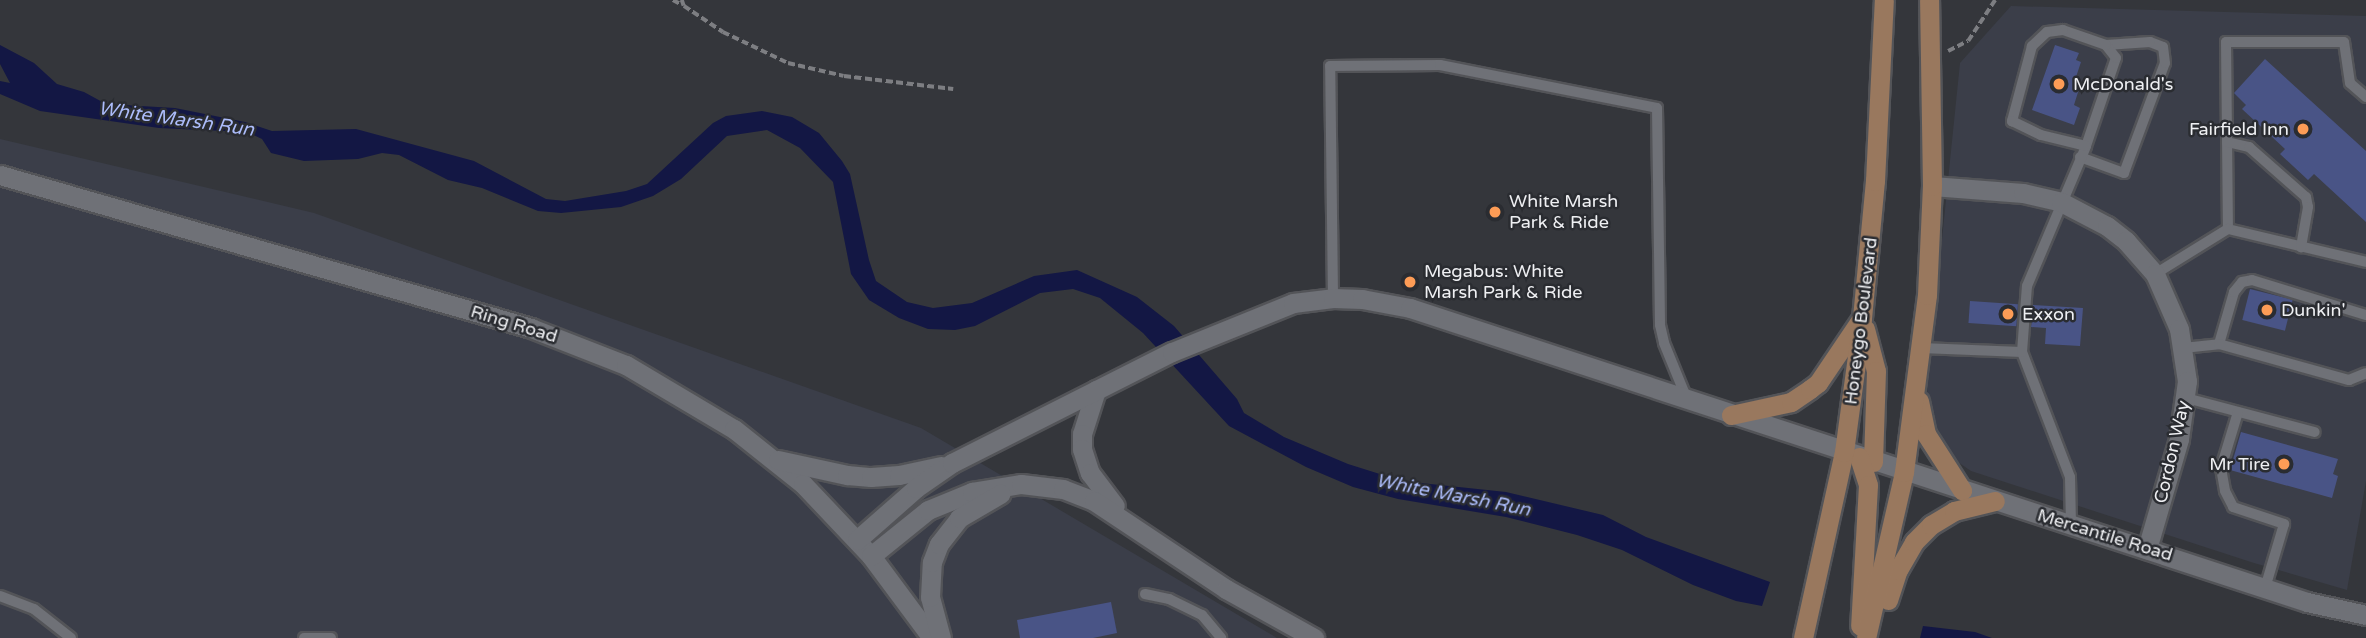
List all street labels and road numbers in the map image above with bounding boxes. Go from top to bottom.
street label: Honeygo Boulevard [1840,236,1882,406]
street label: Ring Road [468,301,560,347]
street label: Cordon Way [2150,398,2194,506]
street label: Mercantile Road [2035,504,2175,566]

